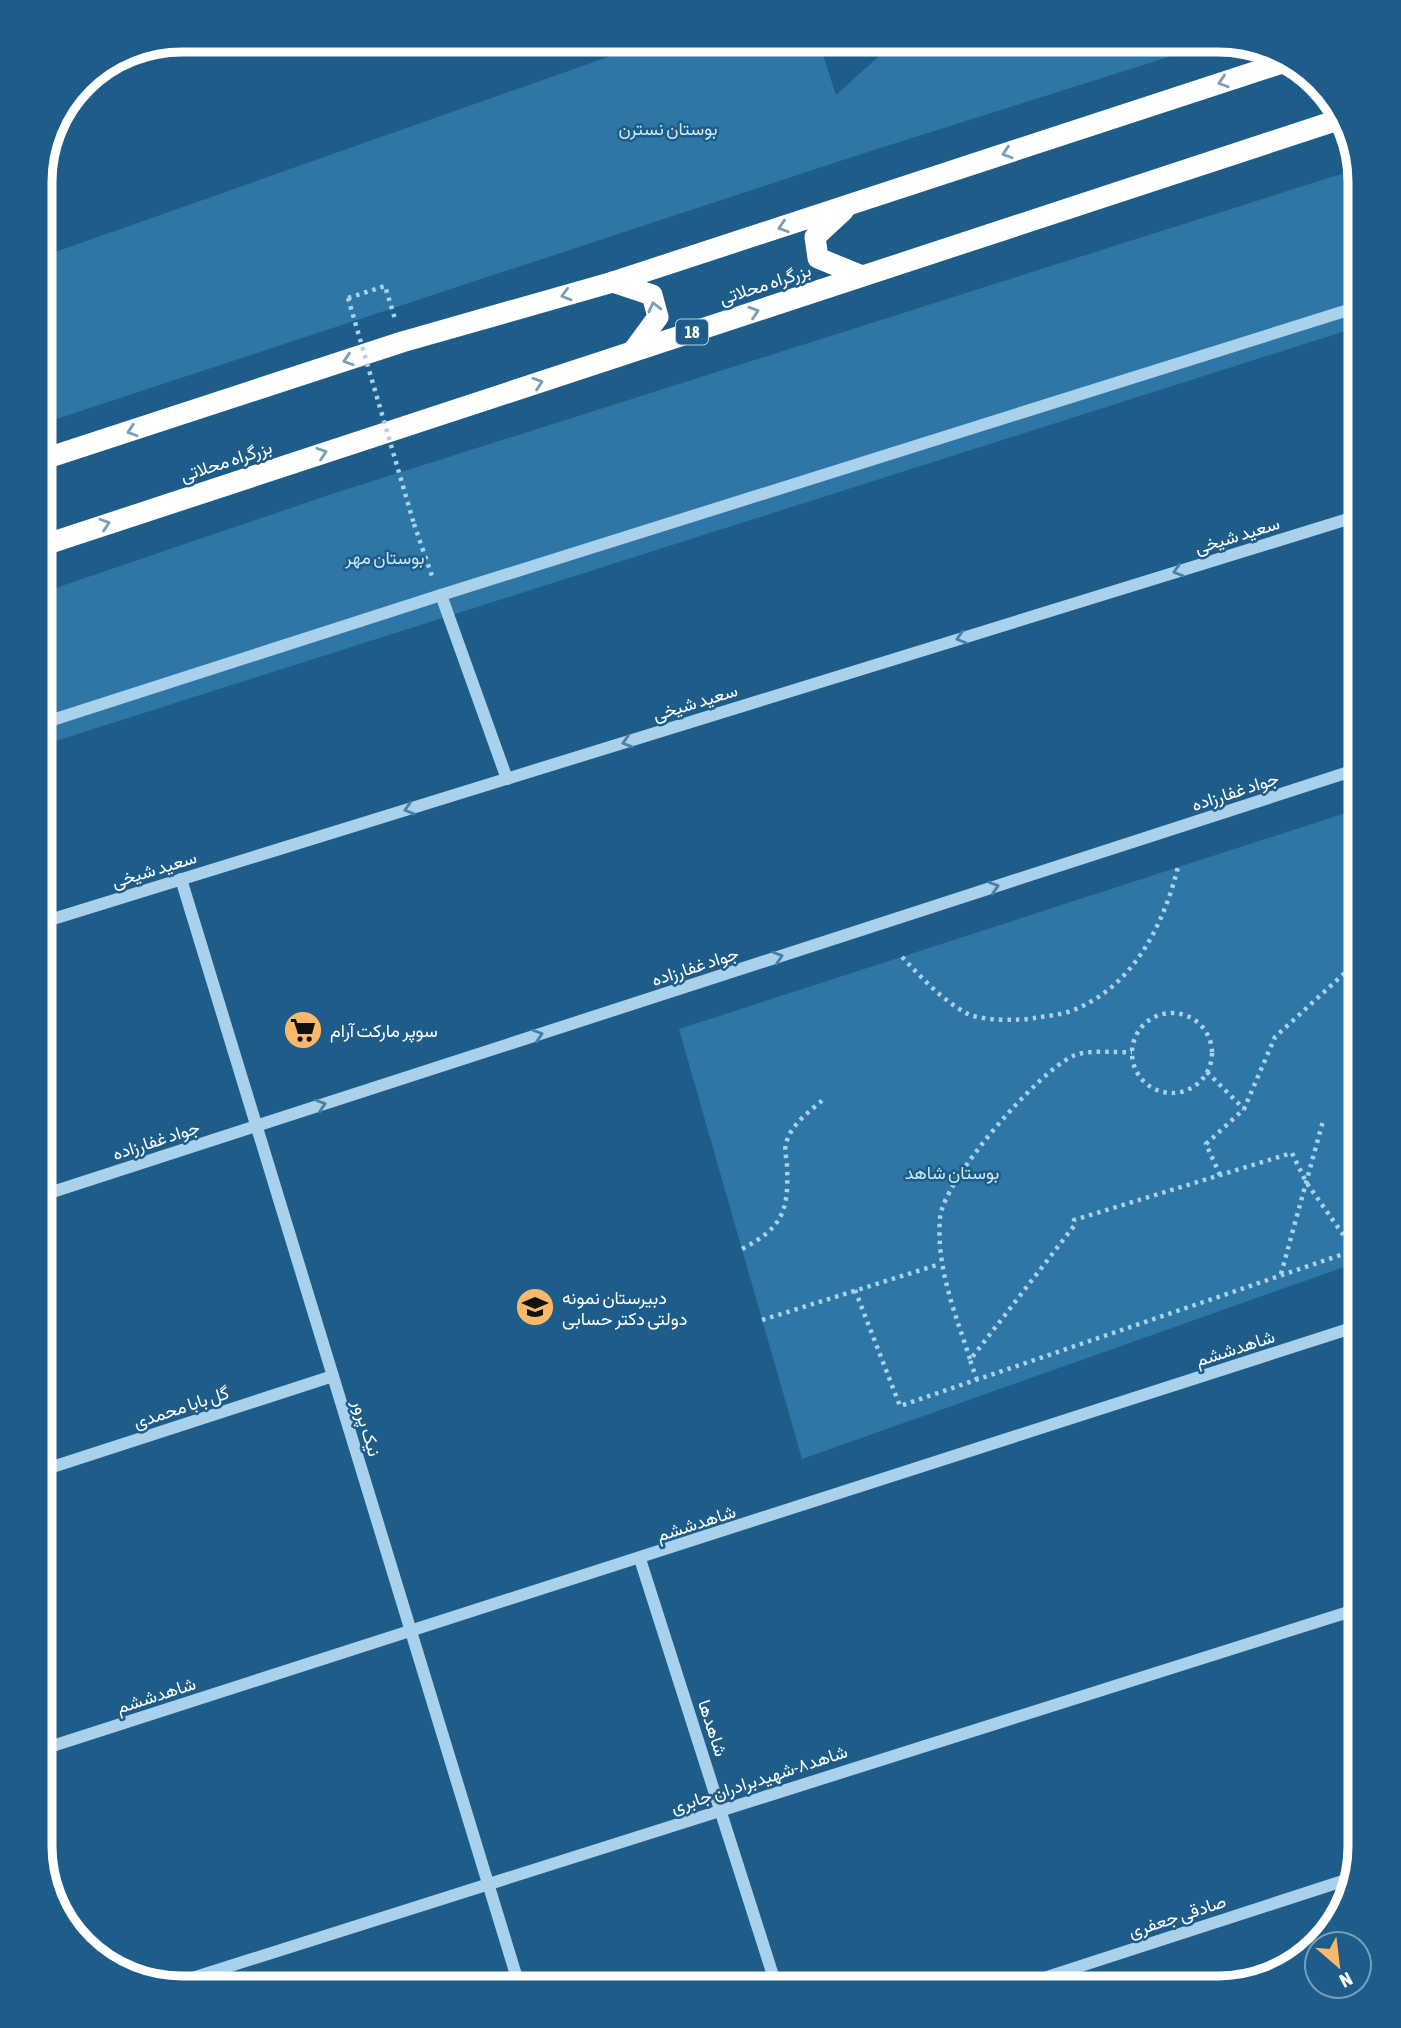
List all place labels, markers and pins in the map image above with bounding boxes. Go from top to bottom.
supermarket icon: سوپر مارکت آرام [282,1009,324,1051]
place label: سوپر مارکت آرام [330,1020,438,1043]
school or university icon: دبیرستان نمونه دولتی دکتر حسابی [514,1286,556,1328]
place label: دبیرستان نمونه دولتی دکتر حسابی [562,1287,687,1330]

